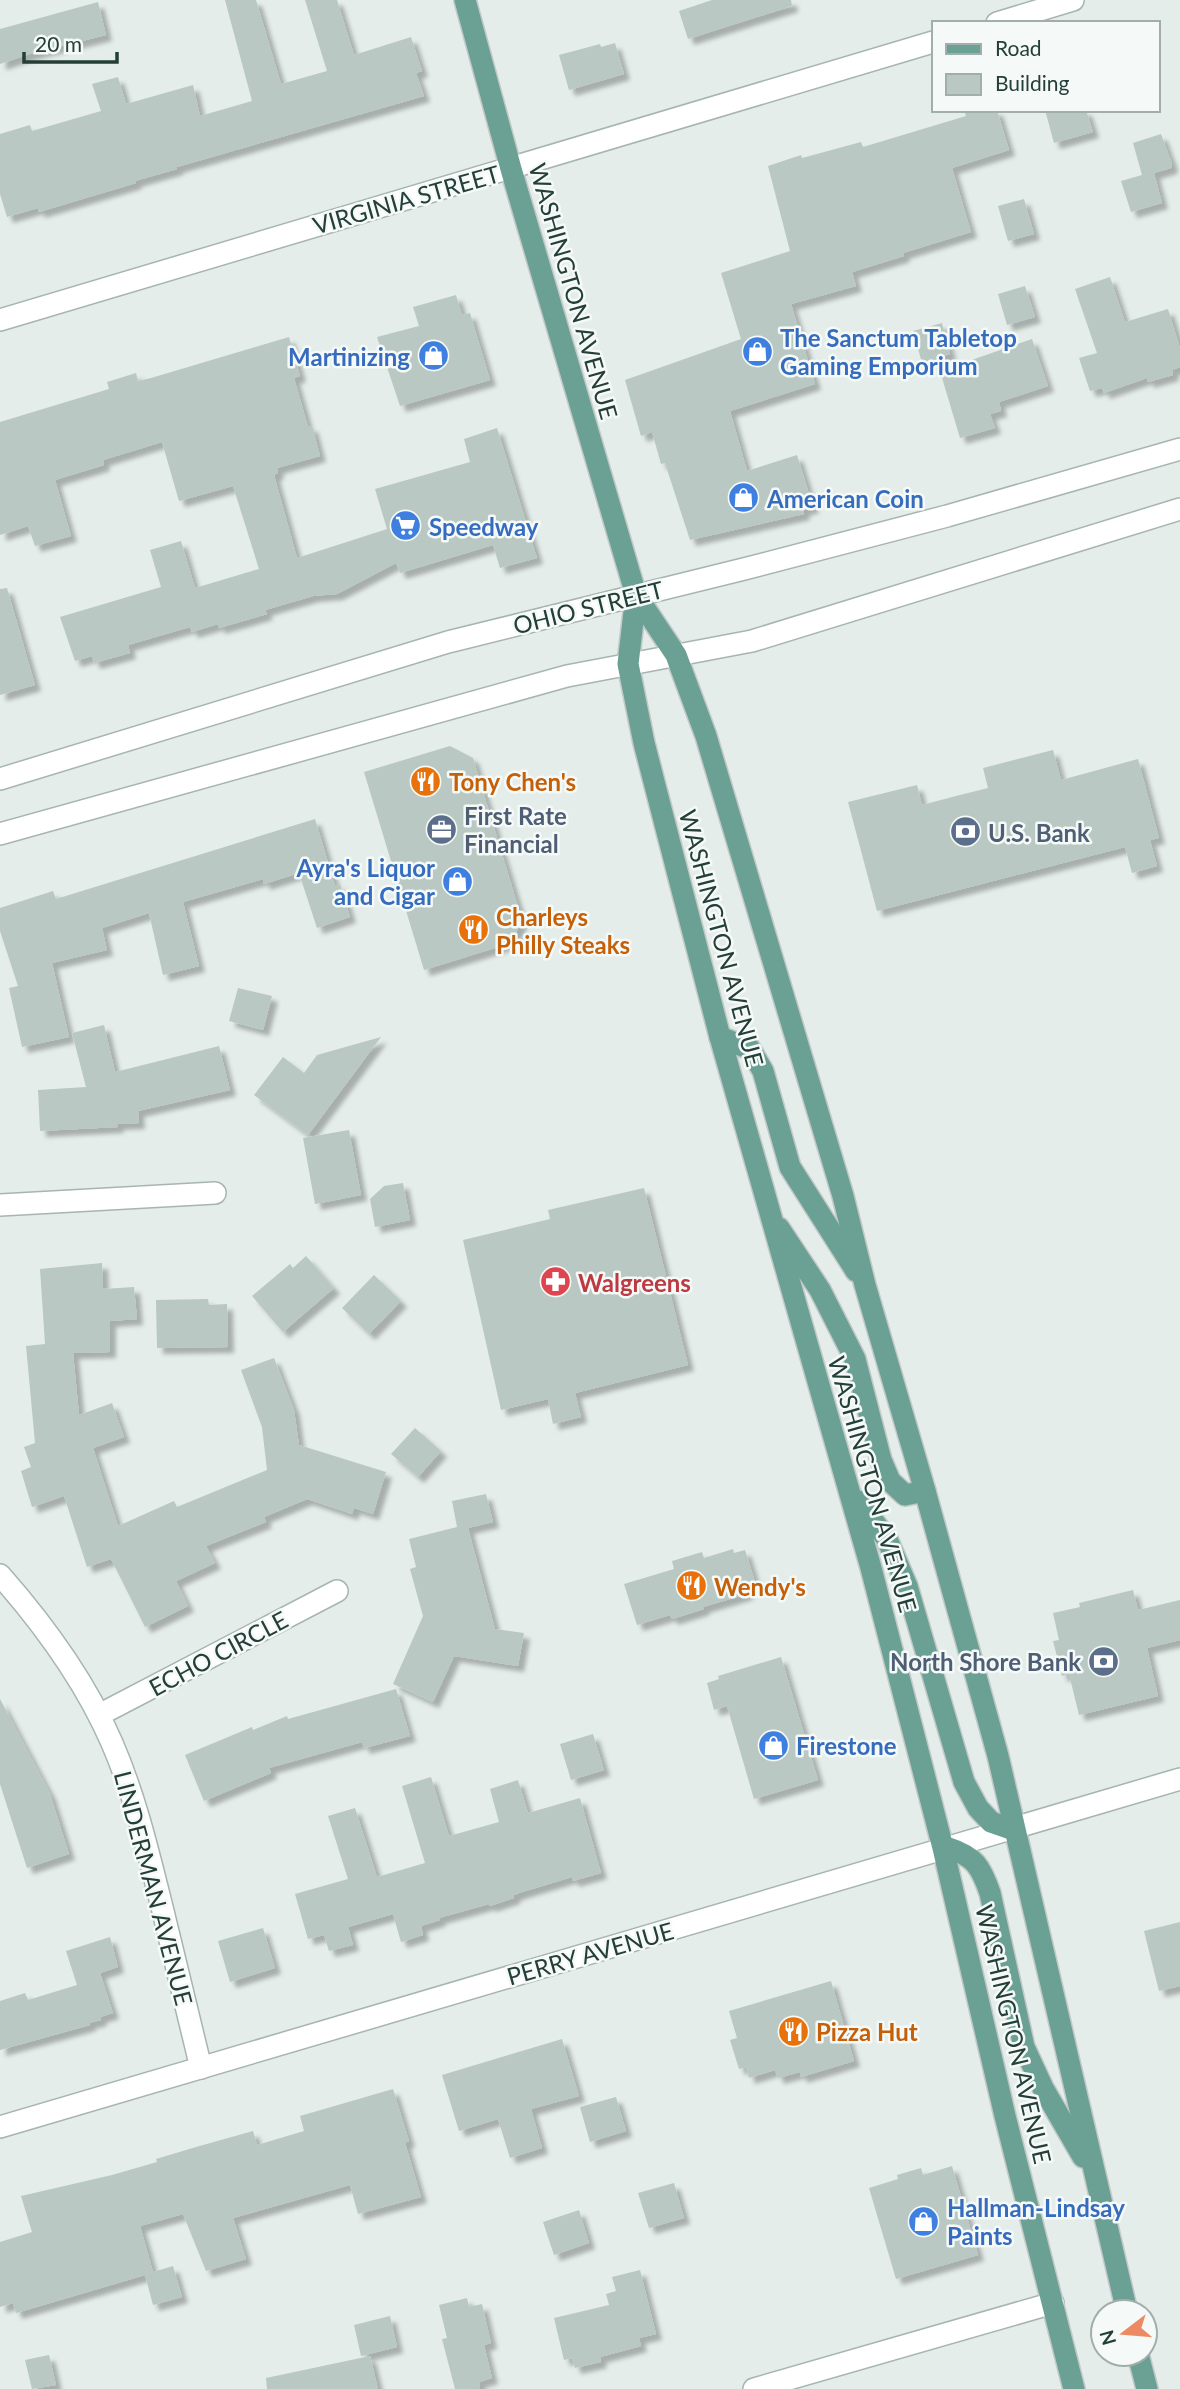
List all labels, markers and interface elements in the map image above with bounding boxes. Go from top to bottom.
scale bar [24,21,117,65]
legend [932,21,1159,112]
text: 20 m [35,31,82,56]
text: Road [995,35,1042,60]
text: Building [995,70,1070,95]
street label: VIRGINIA STREET [309,158,503,240]
street label: WASHINGTON AVENUE [524,160,624,422]
place label: The Sanctum Tabletop Gaming Emporium [780,323,1017,380]
shop icon: The Sanctum Tabletop Gaming Emporium [740,334,774,368]
shop icon: Martinizing [416,339,450,373]
place label: Martinizing [288,342,410,371]
shop icon: American Coin [727,481,761,515]
place label: American Coin [766,484,924,513]
supermarket icon: Speedway [389,509,423,543]
place label: Speedway [429,512,539,541]
street label: OHIO STREET [510,574,666,640]
restaurant icon: Tony Chen's [409,764,443,798]
place label: Tony Chen's [449,767,576,796]
place label: First Rate Financial [464,801,567,858]
street label: WASHINGTON AVENUE [674,806,770,1070]
office icon: First Rate Financial [424,812,458,846]
bank icon: U.S. Bank [948,815,982,849]
place label: U.S. Bank [988,818,1090,847]
place label: Ayra's Liquor and Cigar [296,853,435,910]
shop icon: Ayra's Liquor and Cigar [441,864,475,898]
place label: Charleys Philly Steaks [496,902,630,959]
restaurant icon: Charleys Philly Steaks [456,913,490,947]
pharmacy icon: Walgreens [538,1265,572,1299]
place label: Walgreens [578,1268,691,1297]
street label: WASHINGTON AVENUE [823,1353,923,1615]
restaurant icon: Wendy's [674,1569,708,1603]
place label: Wendy's [714,1572,806,1601]
street label: ECHO CIRCLE [144,1604,292,1702]
bank icon: North Shore Bank [1087,1644,1121,1678]
place label: North Shore Bank [890,1647,1081,1676]
shop icon: Firestone [756,1728,790,1762]
place label: Firestone [796,1731,897,1760]
street label: LINDERMAN AVENUE [109,1768,199,2008]
street label: WASHINGTON AVENUE [970,1902,1058,2166]
street label: PERRY AVENUE [503,1915,677,1991]
restaurant icon: Pizza Hut [776,2014,810,2048]
place label: Pizza Hut [816,2017,918,2046]
place label: Hallman-Lindsay Paints [947,2193,1125,2250]
shop icon: Hallman-Lindsay Paints [907,2204,941,2238]
north arrow [1089,2298,1159,2368]
text: N [1094,2328,1120,2348]

